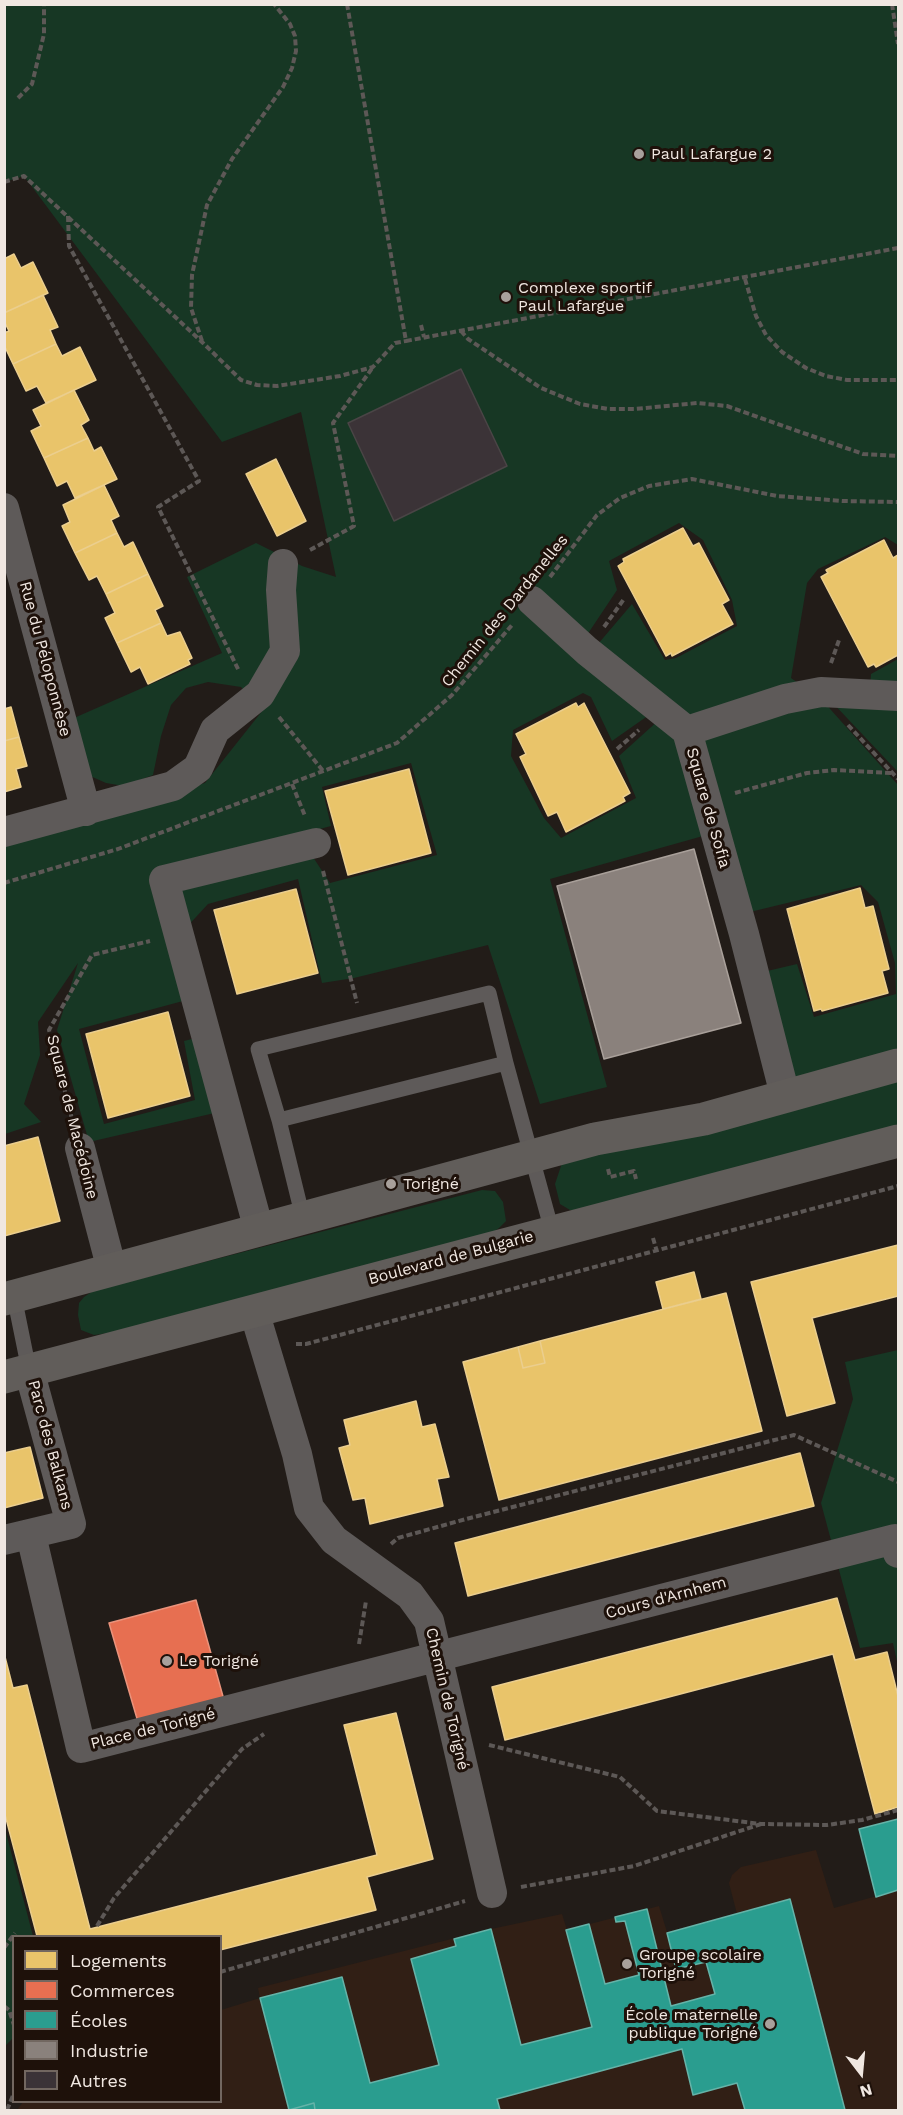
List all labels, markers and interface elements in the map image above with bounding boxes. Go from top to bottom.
place label: Paul Lafargue 2 [651,144,772,164]
marker: Paul Lafargue 2 [632,147,646,161]
place label: Complexe sportif Paul Lafargue [518,278,652,316]
marker: Complexe sportif Paul Lafargue [499,290,513,304]
street label: Chemin des Dardanelles [438,531,572,691]
street label: Rue du Péloponnèse [15,579,75,739]
street label: Square de Sofia [682,746,734,870]
street label: Square de Macédoine [42,1033,102,1201]
place label: Torigné [403,1174,459,1194]
marker: Torigné [384,1177,398,1191]
street label: Boulevard de Bulgarie [366,1227,536,1289]
street label: Parc des Balkans [23,1378,77,1512]
street label: Cours d'Arnhem [604,1573,728,1623]
street label: Chemin de Torigné [421,1626,473,1772]
place label: Le Torigné [179,1651,259,1671]
marker: Le Torigné [160,1654,174,1668]
street label: Place de Torigné [89,1704,217,1754]
legend [12,1935,222,2103]
place label: Groupe scolaire Torigné [639,1945,762,1983]
text: Logements [70,1950,167,1971]
marker: Groupe scolaire Torigné [620,1957,634,1971]
text: Commerces [70,1980,175,2001]
place label: École maternelle publique Torigné [625,2005,758,2043]
text: Écoles [70,2010,127,2031]
marker: École maternelle publique Torigné [763,2017,777,2031]
text: Industrie [70,2040,148,2061]
north arrow [831,2043,891,2103]
text: Autres [70,2070,127,2091]
text: N [858,2080,874,2102]

